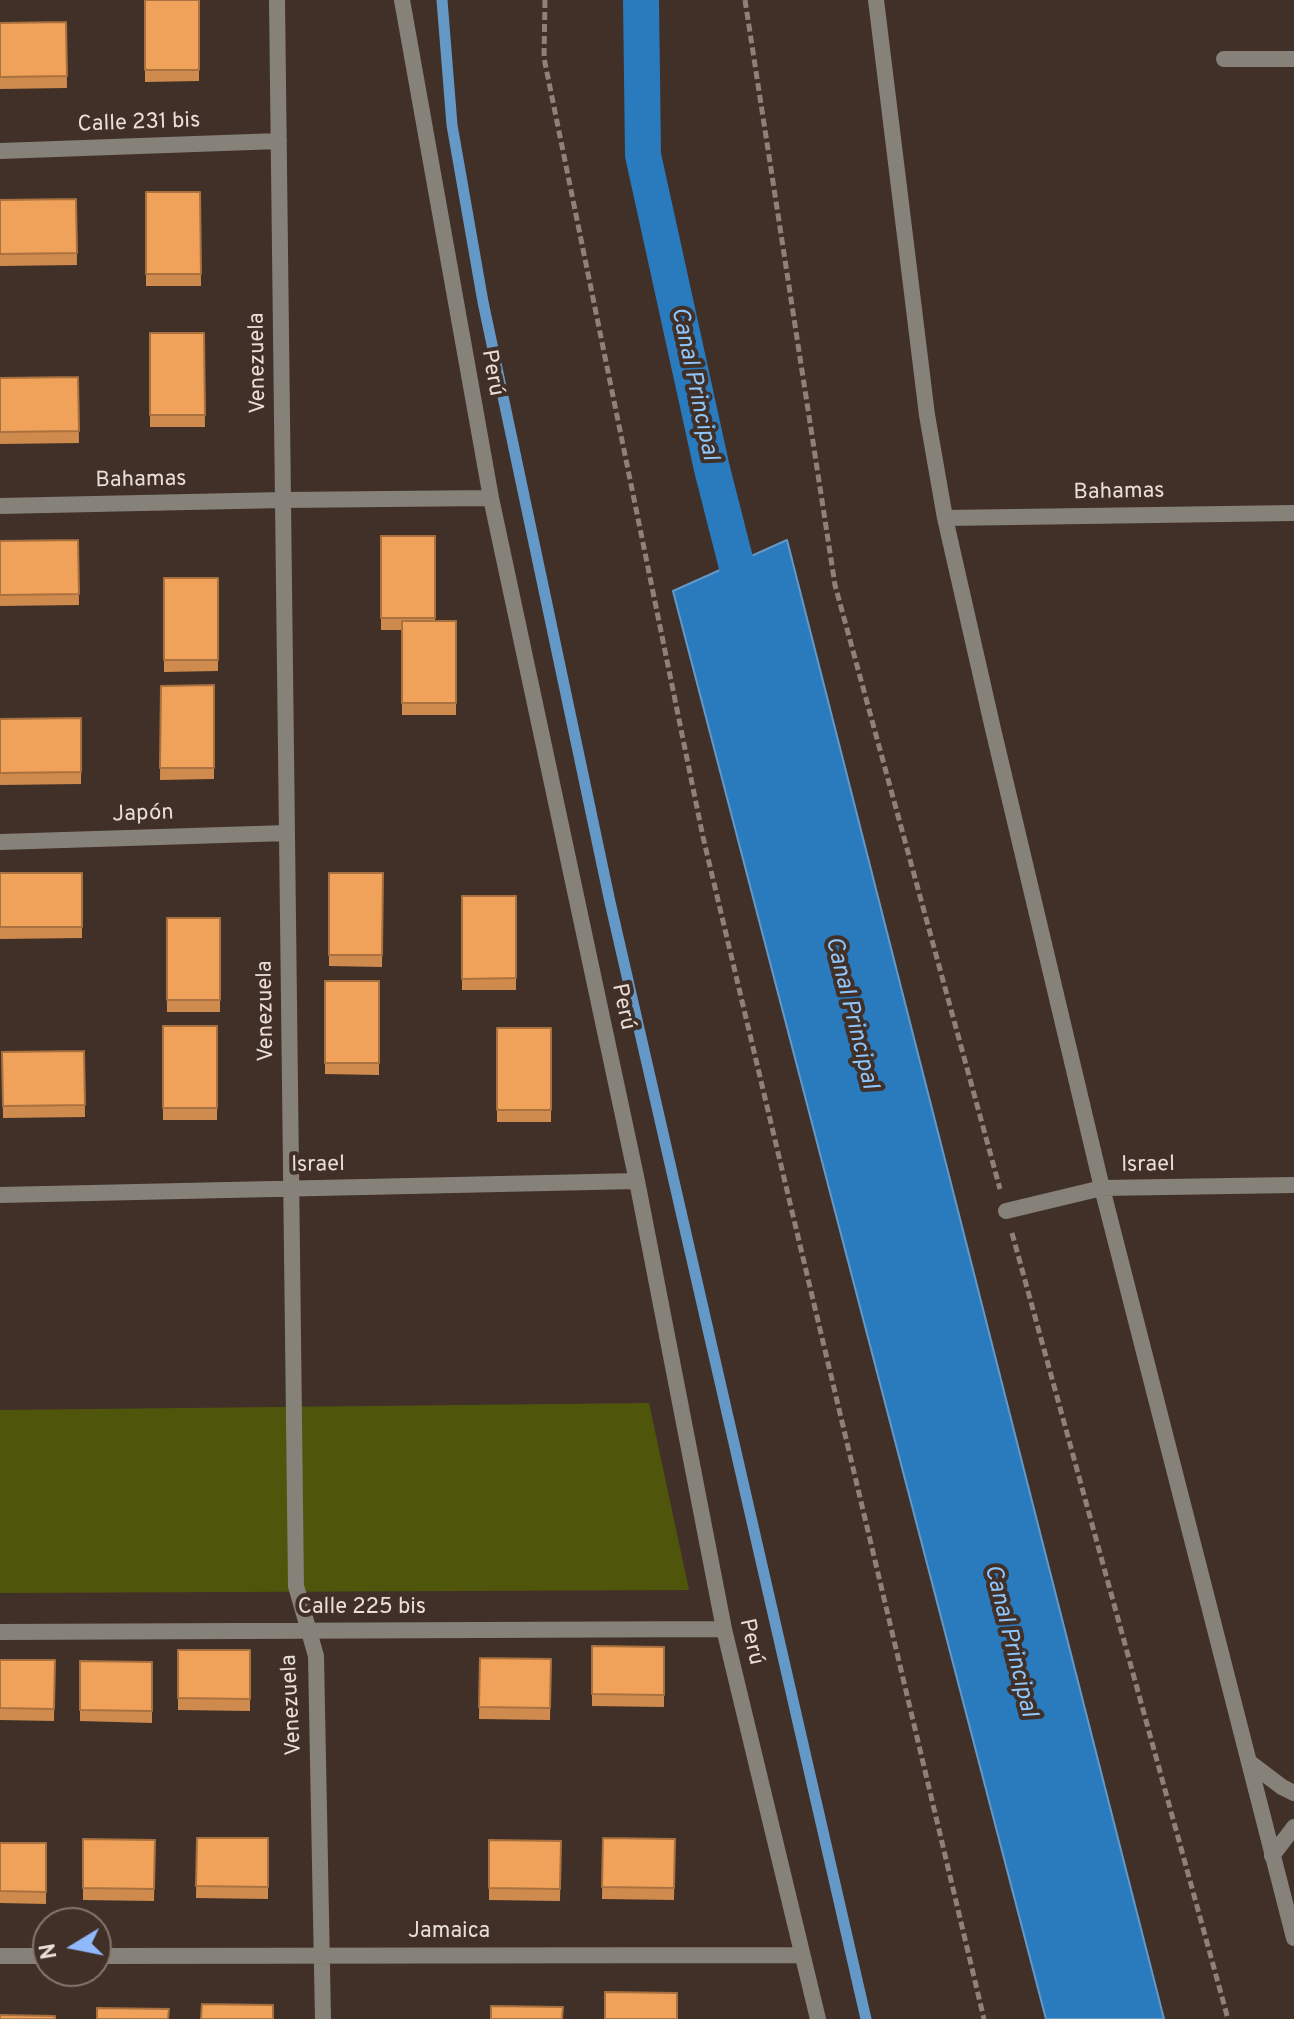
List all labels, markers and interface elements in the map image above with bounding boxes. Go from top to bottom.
street label: Calle 231 bis [77,109,201,139]
water label: Canal Principal [663,305,723,463]
street label: Venezuela [245,312,273,414]
street label: Perú [474,348,508,398]
street label: Bahamas [95,467,187,495]
street label: Bahamas [1073,479,1165,507]
street label: Japón [112,801,174,829]
water label: Canal Principal [817,934,883,1092]
street label: Venezuela [253,960,281,1062]
street label: Perú [604,981,640,1033]
street label: Israel [291,1152,345,1180]
street label: Israel [1121,1152,1175,1180]
water label: Canal Principal [976,1562,1042,1720]
street label: Calle 225 bis [298,1596,426,1622]
street label: Perú [732,1616,768,1668]
street label: Venezuela [277,1654,309,1756]
north arrow [32,1907,112,1987]
street label: Jamaica [408,1920,490,1946]
text: N [35,1941,65,1961]

